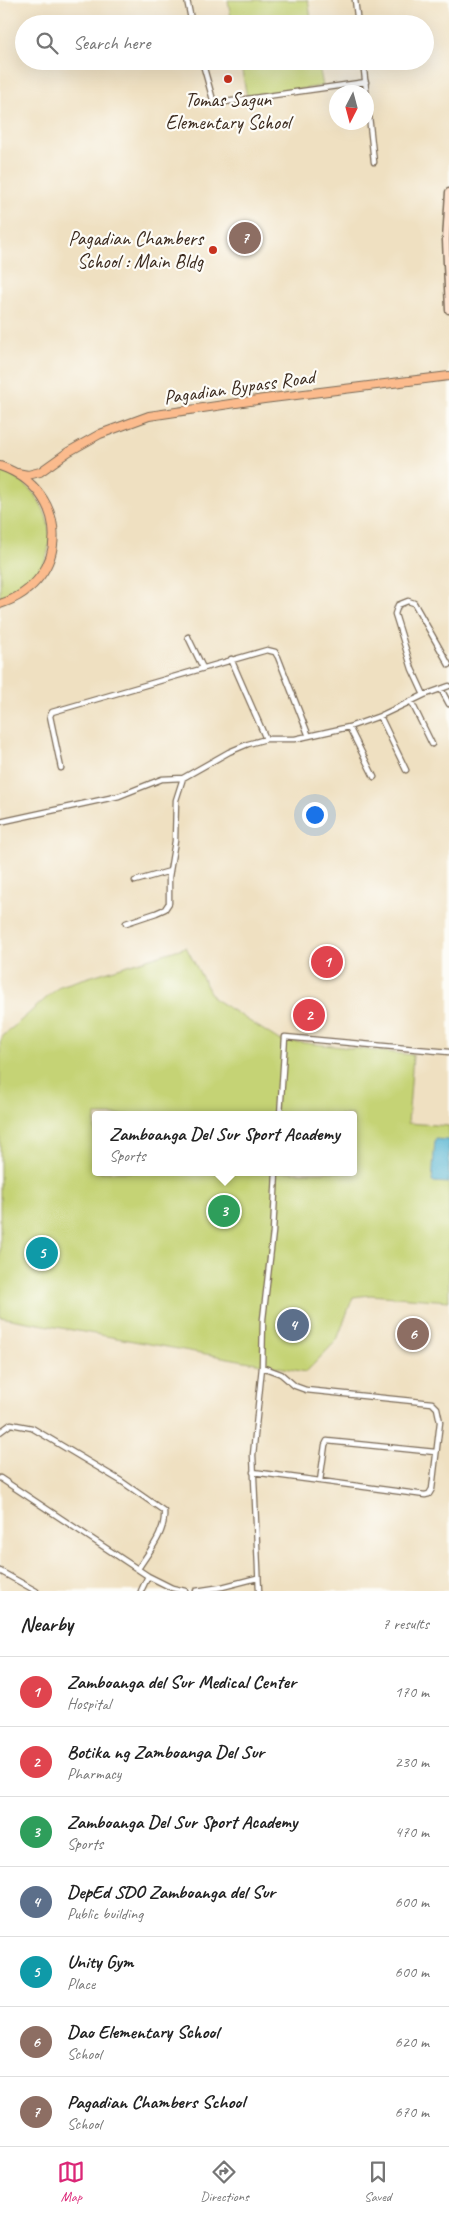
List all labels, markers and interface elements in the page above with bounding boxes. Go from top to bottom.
search box [15,15,434,70]
icon: search [33,29,61,57]
text: Search here [73,31,150,55]
marker: Tomas Sagun Elementary School [222,73,234,85]
north arrow [329,85,374,130]
place label: Tomas Sagun Elementary School [166,87,294,135]
pin: 7 [229,219,261,257]
place label: Pagadian Chambers School : Main Bldg [68,226,205,274]
marker: Pagadian Chambers School : Main Bldg [207,244,219,256]
street label: Pagadian Bypass Road [162,364,319,410]
your location [302,802,328,828]
pin: 1 [311,943,343,981]
pin: 2 [293,996,325,1034]
popup [92,1111,357,1176]
text: Zamboanga Del Sur Sport Academy [109,1122,340,1146]
text: Sports [109,1146,145,1166]
pin: 3 [208,1192,240,1230]
pin: 5 [26,1234,58,1272]
pin: 4 [277,1306,309,1344]
pin: 6 [397,1315,429,1353]
text: Nearby [20,1611,73,1637]
text: 7 results [382,1614,429,1634]
text: Zamboanga del Sur Medical Center [67,1670,296,1694]
text: 1 [32,1682,40,1702]
text: 170 m [395,1682,429,1702]
text: Hospital [67,1694,111,1714]
text: Botika ng Zamboanga Del Sur [67,1740,264,1764]
text: 2 [32,1752,40,1772]
text: 230 m [395,1752,429,1772]
text: Pharmacy [67,1764,121,1784]
text: Zamboanga Del Sur Sport Academy [67,1810,297,1834]
text: 3 [32,1822,40,1842]
text: 470 m [395,1822,429,1842]
text: Sports [67,1834,103,1854]
text: DepEd SDO Zamboanga del Sur [67,1880,275,1904]
text: 4 [32,1892,40,1912]
text: 600 m [395,1892,429,1912]
text: Public building [67,1904,143,1924]
text: Unity Gym [67,1950,133,1974]
text: 5 [33,1962,39,1982]
text: 600 m [395,1962,429,1982]
text: Place [67,1974,95,1994]
text: Dao Elementary School [67,2020,219,2044]
text: 6 [32,2032,40,2052]
text: 620 m [395,2032,429,2052]
text: School [67,2044,101,2064]
text: Pagadian Chambers School [67,2090,245,2114]
text: 7 [32,2102,40,2122]
text: 670 m [395,2102,429,2122]
text: School [67,2114,101,2134]
tab: Map [57,2158,85,2205]
tab: Directions [200,2158,249,2205]
tab: Saved [364,2158,392,2205]

